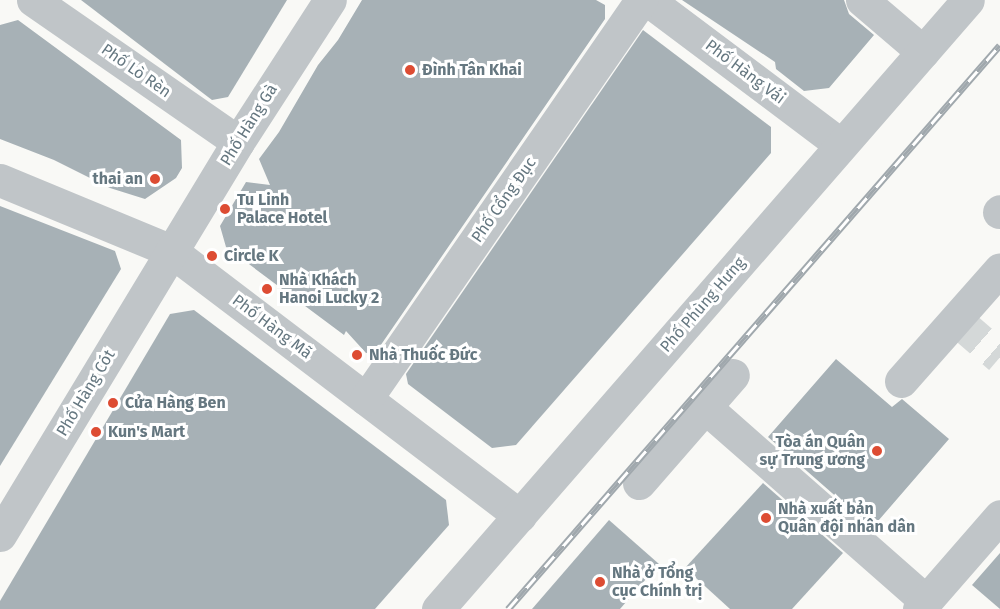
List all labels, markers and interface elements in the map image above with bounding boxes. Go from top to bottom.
street label: Phố Hàng Vải [701,36,789,108]
street label: Phố Lò Rèn [97,40,175,102]
place label: Đình Tân Khai [422,60,522,80]
marker: Đình Tân Khai [403,63,417,77]
street label: Phố Hàng Gà [216,81,282,169]
street label: Phố Cổng Đục [468,154,540,246]
place label: thai an [93,169,143,189]
marker: thai an [148,172,162,186]
place label: Tu Linh Palace Hotel [237,190,327,228]
marker: Tu Linh Palace Hotel [218,202,232,216]
place label: Circle K [224,246,279,266]
marker: Circle K [205,249,219,263]
street label: Phố Phùng Hưng [656,254,750,356]
place label: Nhà Khách Hanoi Lucky 2 [279,270,379,308]
marker: Nhà Khách Hanoi Lucky 2 [260,282,274,296]
street label: Phố Hàng Mã [228,291,316,363]
place label: Nhà Thuốc Đức [369,345,477,365]
street label: Phố Hàng Cót [53,346,119,440]
marker: Nhà Thuốc Đức [350,348,364,362]
place label: Cửa Hàng Ben [125,393,226,413]
marker: Cửa Hàng Ben [106,396,120,410]
place label: Kun's Mart [108,422,185,442]
marker: Kun's Mart [89,425,103,439]
place label: Tòa án Quân sự Trung ương [760,432,865,470]
marker: Tòa án Quân sự Trung ương [870,444,884,458]
place label: Nhà xuất bản Quân đội nhân dân [778,499,915,537]
marker: Nhà xuất bản Quân đội nhân dân [759,511,773,525]
place label: Nhà ở Tổng cục Chính trị [612,563,702,601]
marker: Nhà ở Tổng cục Chính trị [593,575,607,589]

